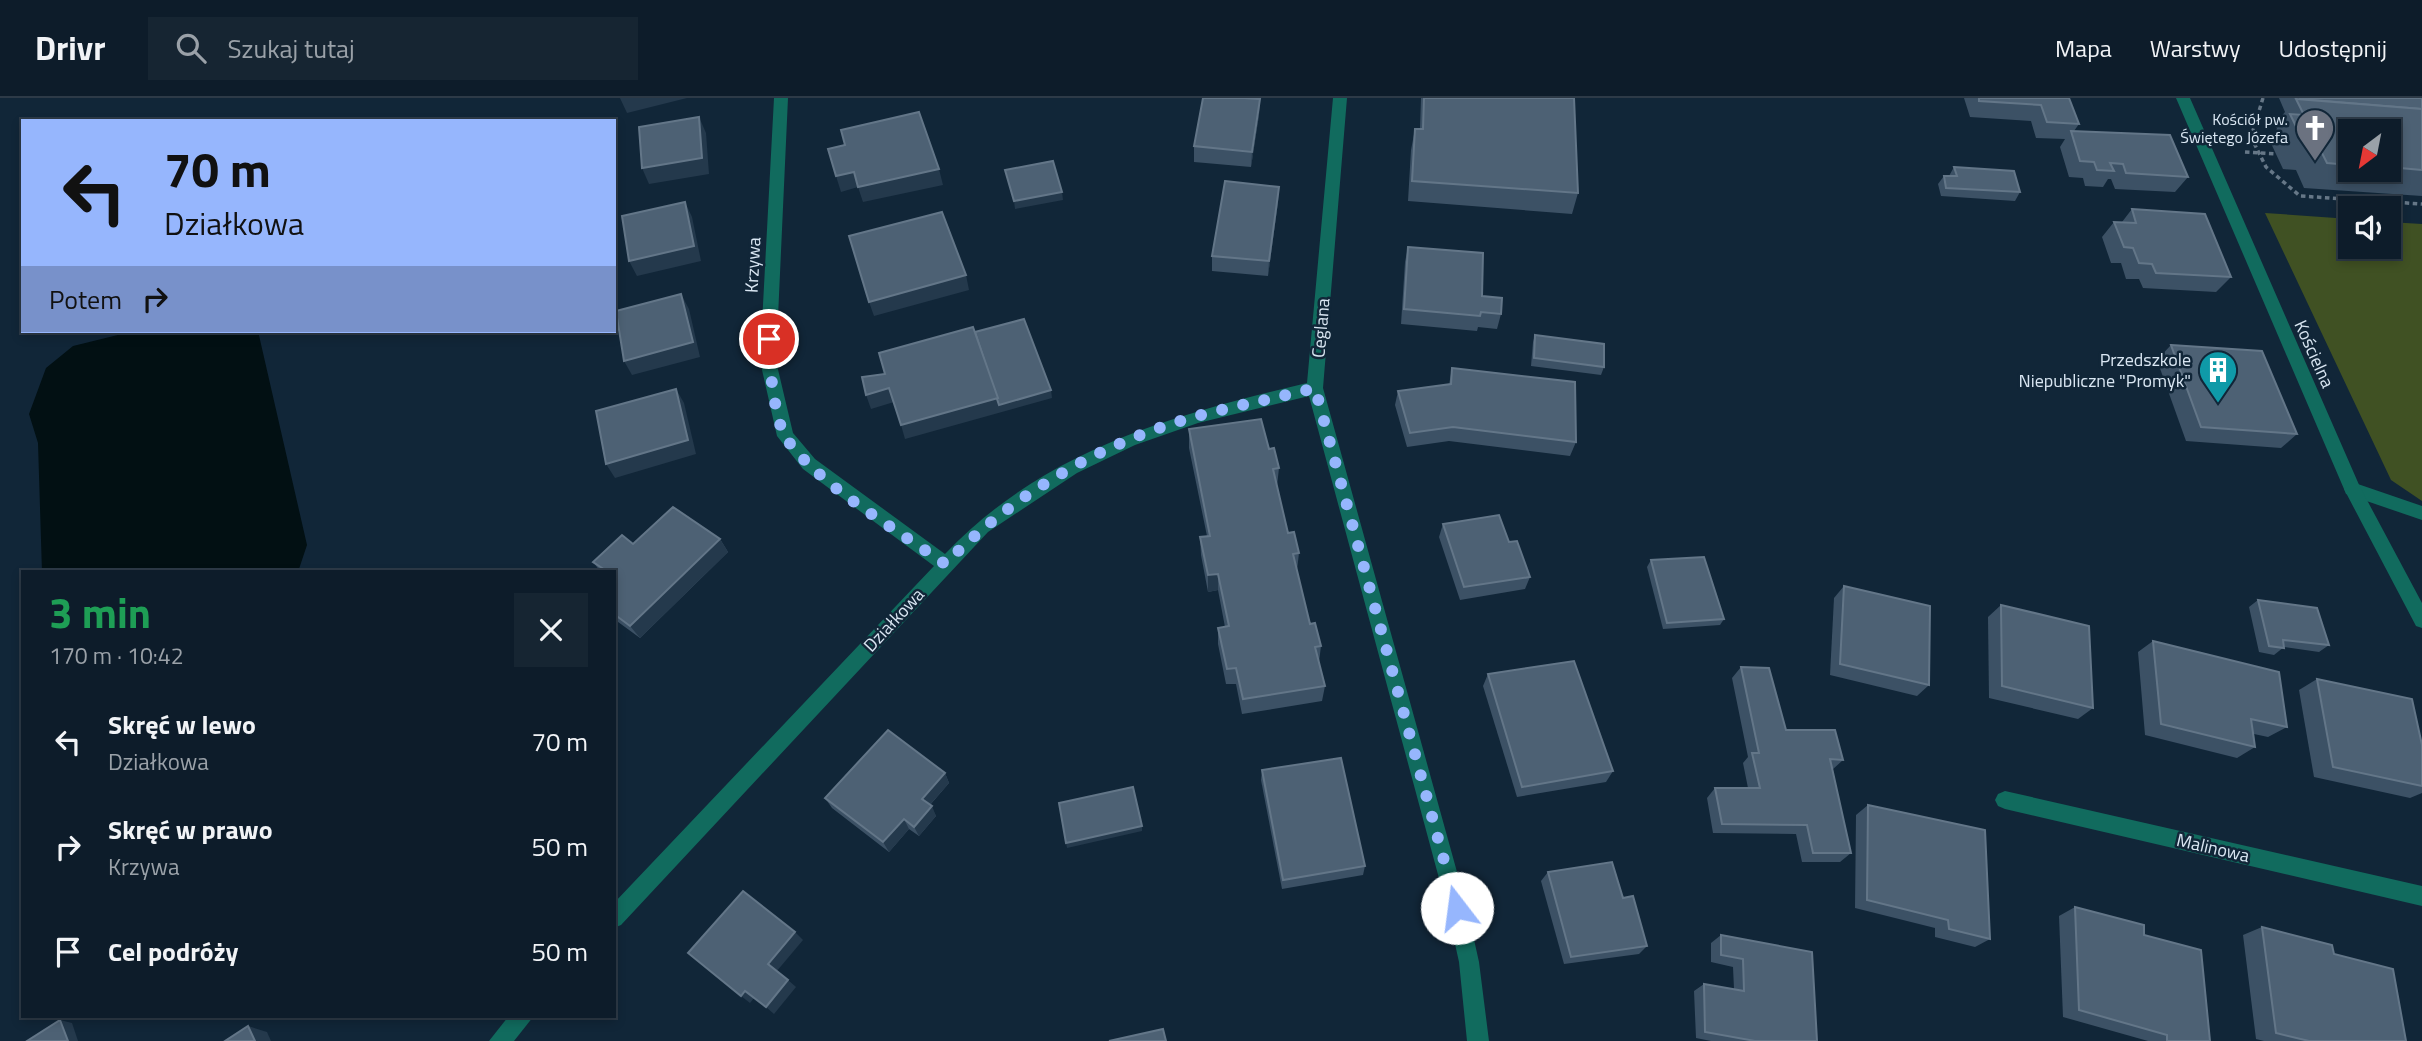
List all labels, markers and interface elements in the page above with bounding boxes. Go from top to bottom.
search box [148,17,638,80]
text: Drivr [35,23,106,73]
icon: search [172,29,210,67]
text: Szukaj tutaj [228,29,355,68]
text: Mapa [2055,30,2112,66]
text: Warstwy [2150,30,2241,66]
text: Udostępnij [2279,30,2387,66]
place label: Kościół pw. Świętego Józefa [2180,107,2288,149]
church icon: Kościół pw. Świętego Józefa [2294,107,2336,162]
north arrow [2338,119,2401,182]
map controls [2338,119,2401,259]
text: 70 m [164,131,271,206]
icon: left [49,147,140,238]
button: sound [2338,196,2401,259]
text: Działkowa [164,199,304,247]
street label: Krzywa [738,236,767,294]
text: Potem [49,280,122,319]
icon: right [136,280,174,318]
street label: Ceglana [1304,297,1337,359]
pin [739,309,799,369]
street label: Kościelna [2288,316,2341,392]
icon: arrive [750,320,788,358]
place label: Przedszkole Niepubliczne "Promyk" [2019,346,2191,394]
building icon: Przedszkole Niepubliczne "Promyk" [2197,349,2239,404]
text: 3 min [49,580,151,644]
street label: Działkowa [857,582,930,658]
button: close [514,593,588,667]
text: 170 m · 10:42 [49,638,184,673]
text: Skręć w lewo [108,705,256,744]
text: 70 m [531,722,588,761]
icon: left [49,723,87,761]
text: Działkowa [108,744,209,779]
text: Skręć w prawo [108,810,273,849]
street label: Malinowa [2174,826,2252,869]
text: 50 m [531,827,588,866]
icon: right [49,828,87,866]
text: Krzywa [108,849,179,884]
position arrow [1420,871,1494,945]
text: Cel podróży [108,932,238,971]
text: 50 m [531,932,588,971]
icon: arrive [49,933,87,971]

